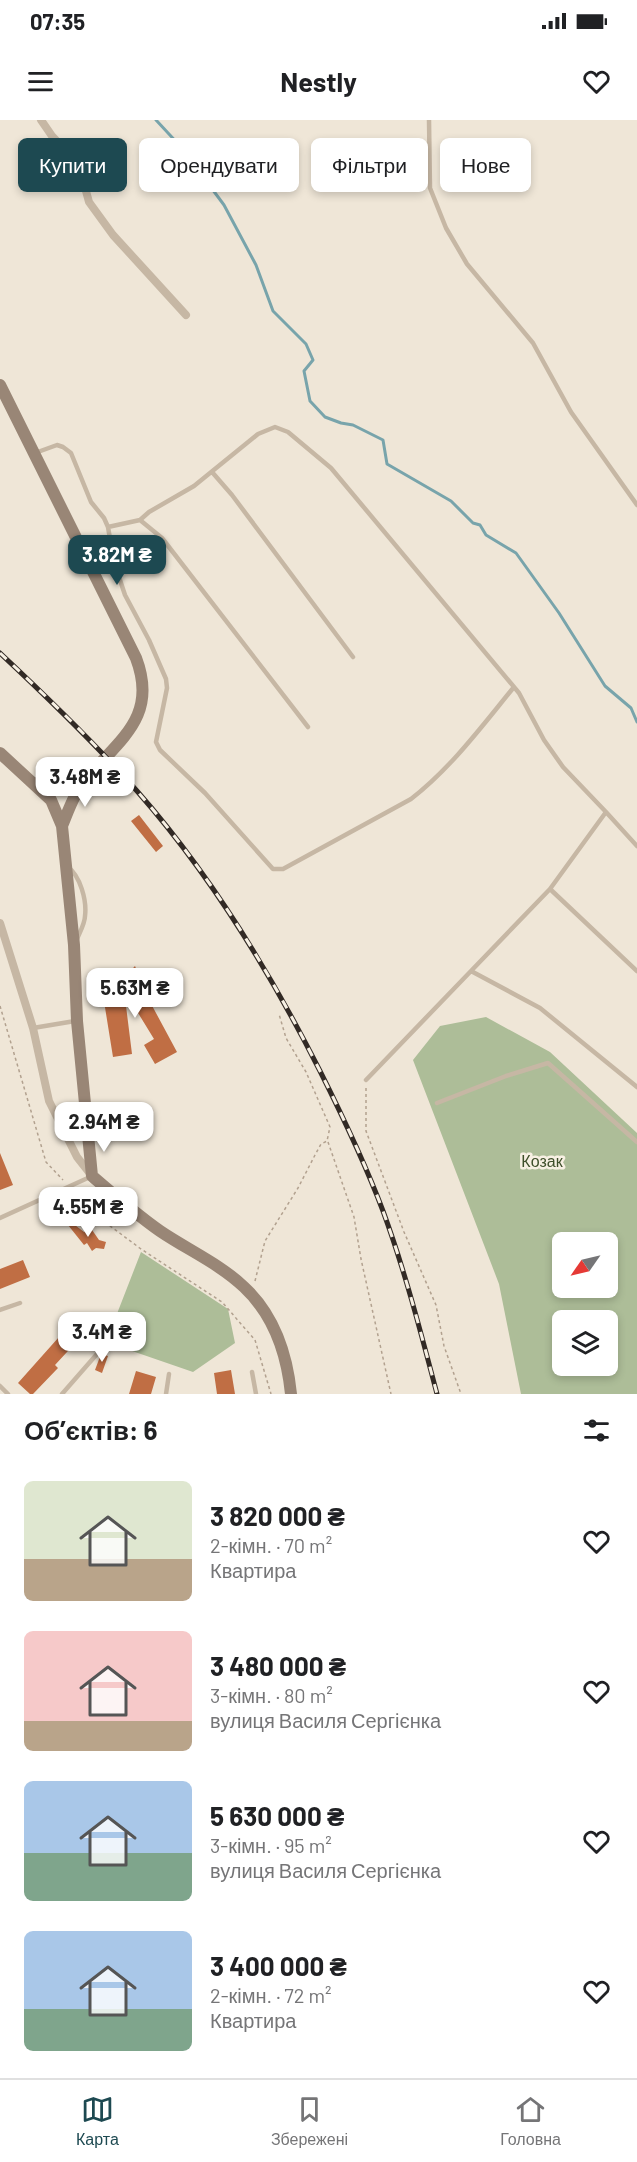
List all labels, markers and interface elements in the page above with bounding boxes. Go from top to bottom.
text: 07:35 [30,8,85,34]
icon: menu [24,65,57,98]
text: Nestly [280,65,357,97]
icon: heart [580,65,613,98]
chip: Купити [18,138,127,192]
chip: Орендувати [139,138,299,192]
chip: Фільтри [311,138,428,192]
chip: Нове [440,138,531,192]
pin: 3.82M ₴ [62,535,172,586]
text: 3.82M ₴ [82,542,152,566]
pin: 3.48M ₴ [30,757,140,808]
text: 3.48M ₴ [50,764,120,788]
pin: 5.63M ₴ [80,968,190,1019]
text: 5.63M ₴ [100,975,170,999]
pin: 2.94M ₴ [49,1102,159,1153]
text: 2.94M ₴ [69,1109,139,1133]
park label: Козак [521,1151,564,1170]
pin: 4.55M ₴ [33,1187,143,1238]
text: 4.55M ₴ [53,1194,123,1218]
north arrow [552,1232,618,1298]
map controls [552,1232,618,1376]
button: layers [552,1310,618,1376]
pin: 3.4M ₴ [53,1312,151,1363]
text: 3.4M ₴ [72,1319,132,1343]
text: Об’єктів: 6 [24,1414,158,1445]
icon: filters [580,1414,613,1447]
text: 3 820 000 ₴ [210,1500,345,1531]
icon: home [72,1505,144,1577]
icon: heart [580,1525,613,1558]
text: 2-кімн. · 70 m² [210,1533,332,1557]
text: Квартира [210,1558,296,1582]
text: 3 480 000 ₴ [210,1650,346,1681]
icon: home [72,1655,144,1727]
icon: heart [580,1675,613,1708]
text: 3-кімн. · 80 m² [210,1683,333,1707]
text: вулиця Василя Сергієнка [210,1708,441,1732]
text: 5 630 000 ₴ [210,1800,344,1831]
icon: home [72,1805,144,1877]
icon: heart [580,1825,613,1858]
text: 3-кімн. · 95 m² [210,1833,332,1857]
text: вулиця Василя Сергієнка [210,1858,441,1882]
text: 3 400 000 ₴ [210,1950,347,1981]
icon: home [72,1955,144,2027]
icon: heart [580,1975,613,2008]
text: 2-кімн. · 72 m² [210,1983,332,2007]
text: Квартира [210,2008,296,2032]
tab: Карта [76,2093,119,2149]
tab: Збережені [271,2093,348,2149]
tab: Головна [500,2093,561,2149]

